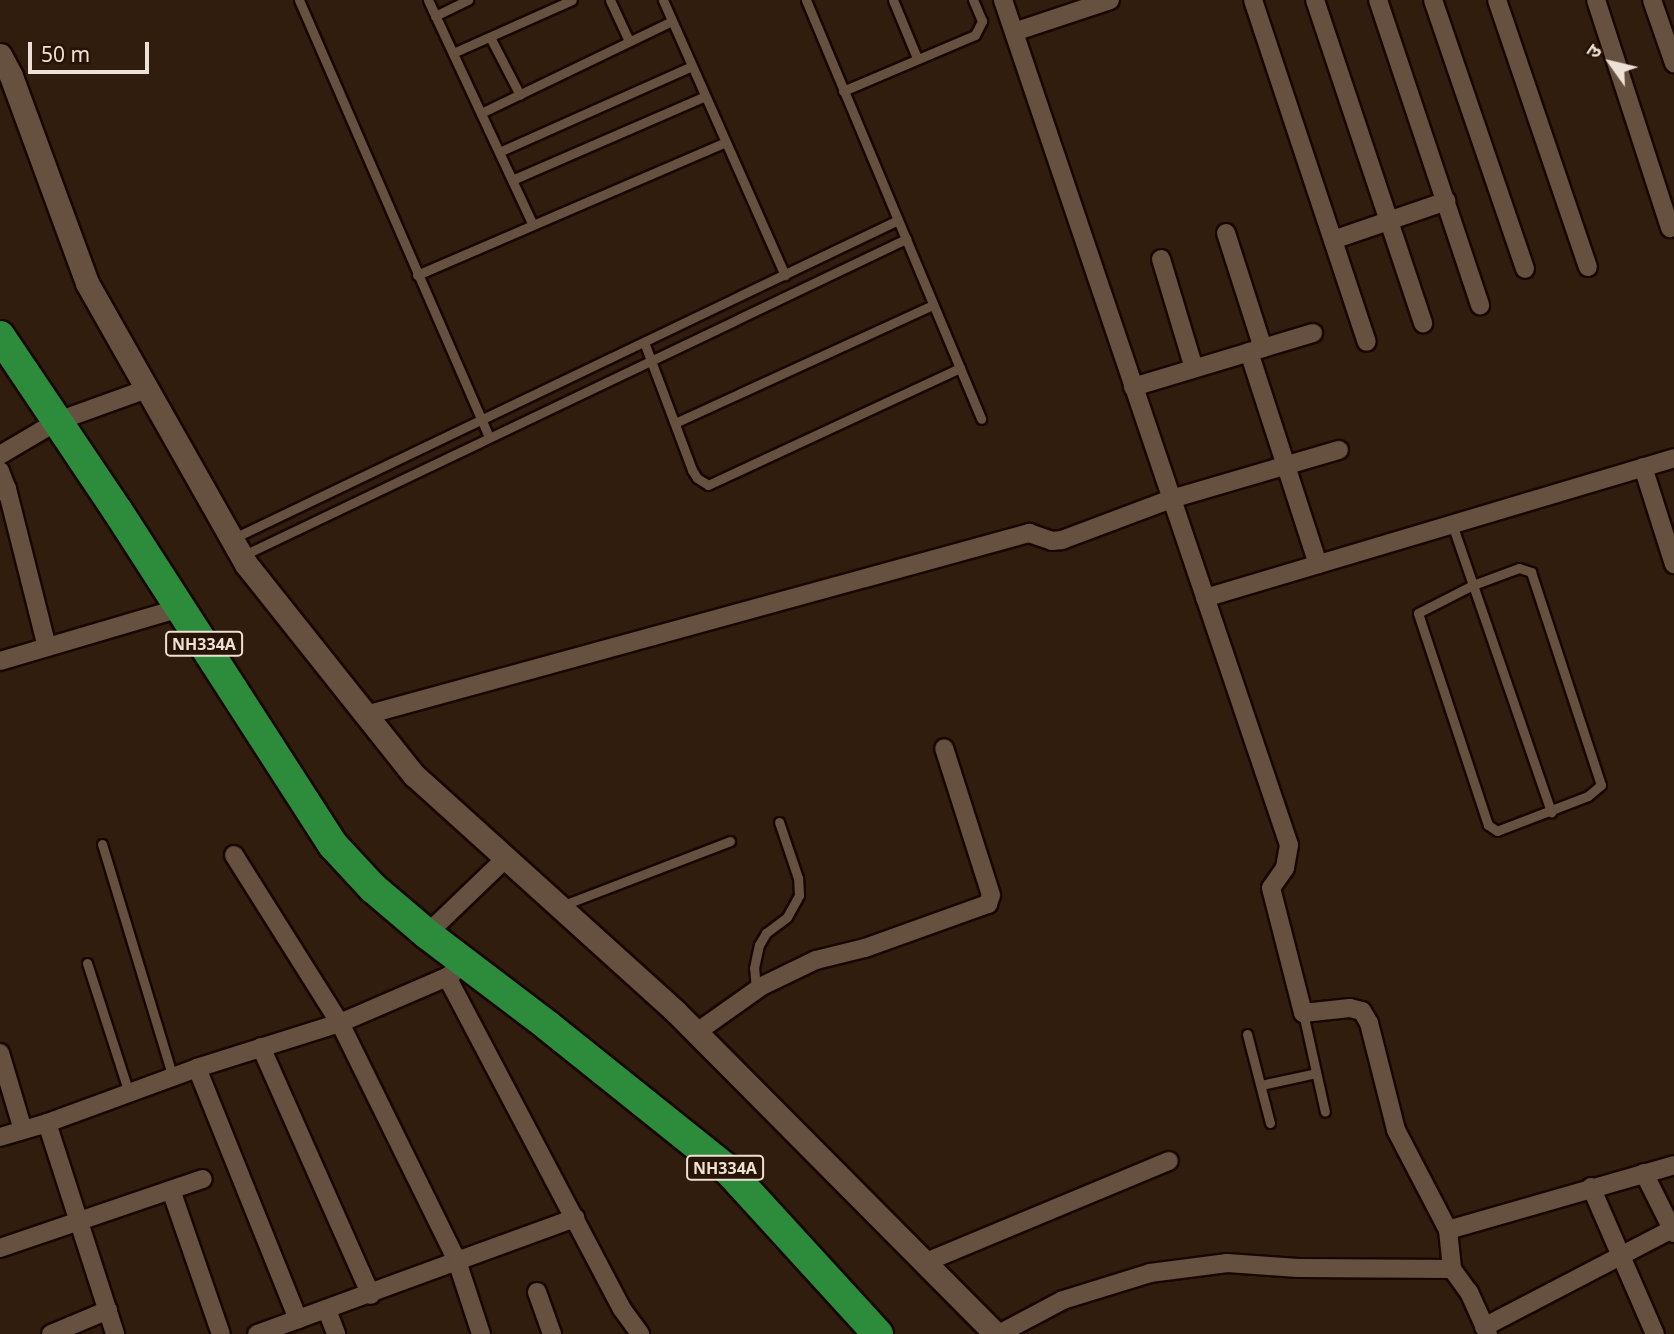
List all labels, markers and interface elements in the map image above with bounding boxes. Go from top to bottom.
scale bar [32,28,152,72]
north arrow [1576,28,1646,98]
text: उ [1580,39,1607,63]
text: 50 m [41,40,90,68]
road number: NH334A [164,632,244,656]
road number: NH334A [685,1156,765,1180]

